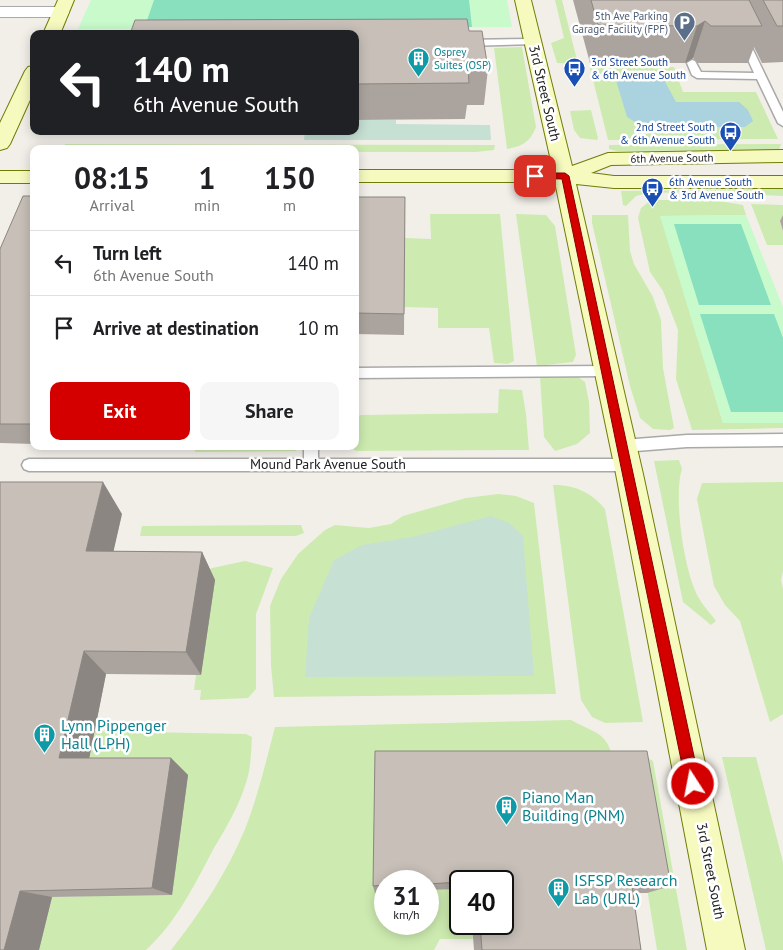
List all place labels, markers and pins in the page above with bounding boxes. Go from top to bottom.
place label: 5th Ave Parking Garage Facility (FPF) [572,9,668,36]
parking icon: 5th Ave Parking Garage Facility (FPF) [672,10,696,41]
place label: Osprey Suites (OSP) [434,45,491,72]
building icon: Osprey Suites (OSP) [406,46,430,77]
place label: 3rd Street South & 6th Avenue South [591,55,686,82]
bus stop icon: 3rd Street South & 6th Avenue South [563,56,587,87]
place label: 2nd Street South & 6th Avenue South [620,120,715,147]
bus stop icon: 2nd Street South & 6th Avenue South [719,121,743,152]
pin [514,155,556,197]
place label: 6th Avenue South & 3rd Avenue South [669,175,764,202]
bus stop icon: 6th Avenue South & 3rd Avenue South [641,176,665,207]
place label: Lynn Pippenger Hall (LPH) [61,715,167,753]
building icon: Lynn Pippenger Hall (LPH) [33,722,57,753]
place label: Piano Man Building (PNM) [522,787,625,825]
building icon: Piano Man Building (PNM) [494,794,518,825]
place label: ISFSP Research Lab (URL) [574,870,678,908]
building icon: ISFSP Research Lab (URL) [546,877,570,908]

